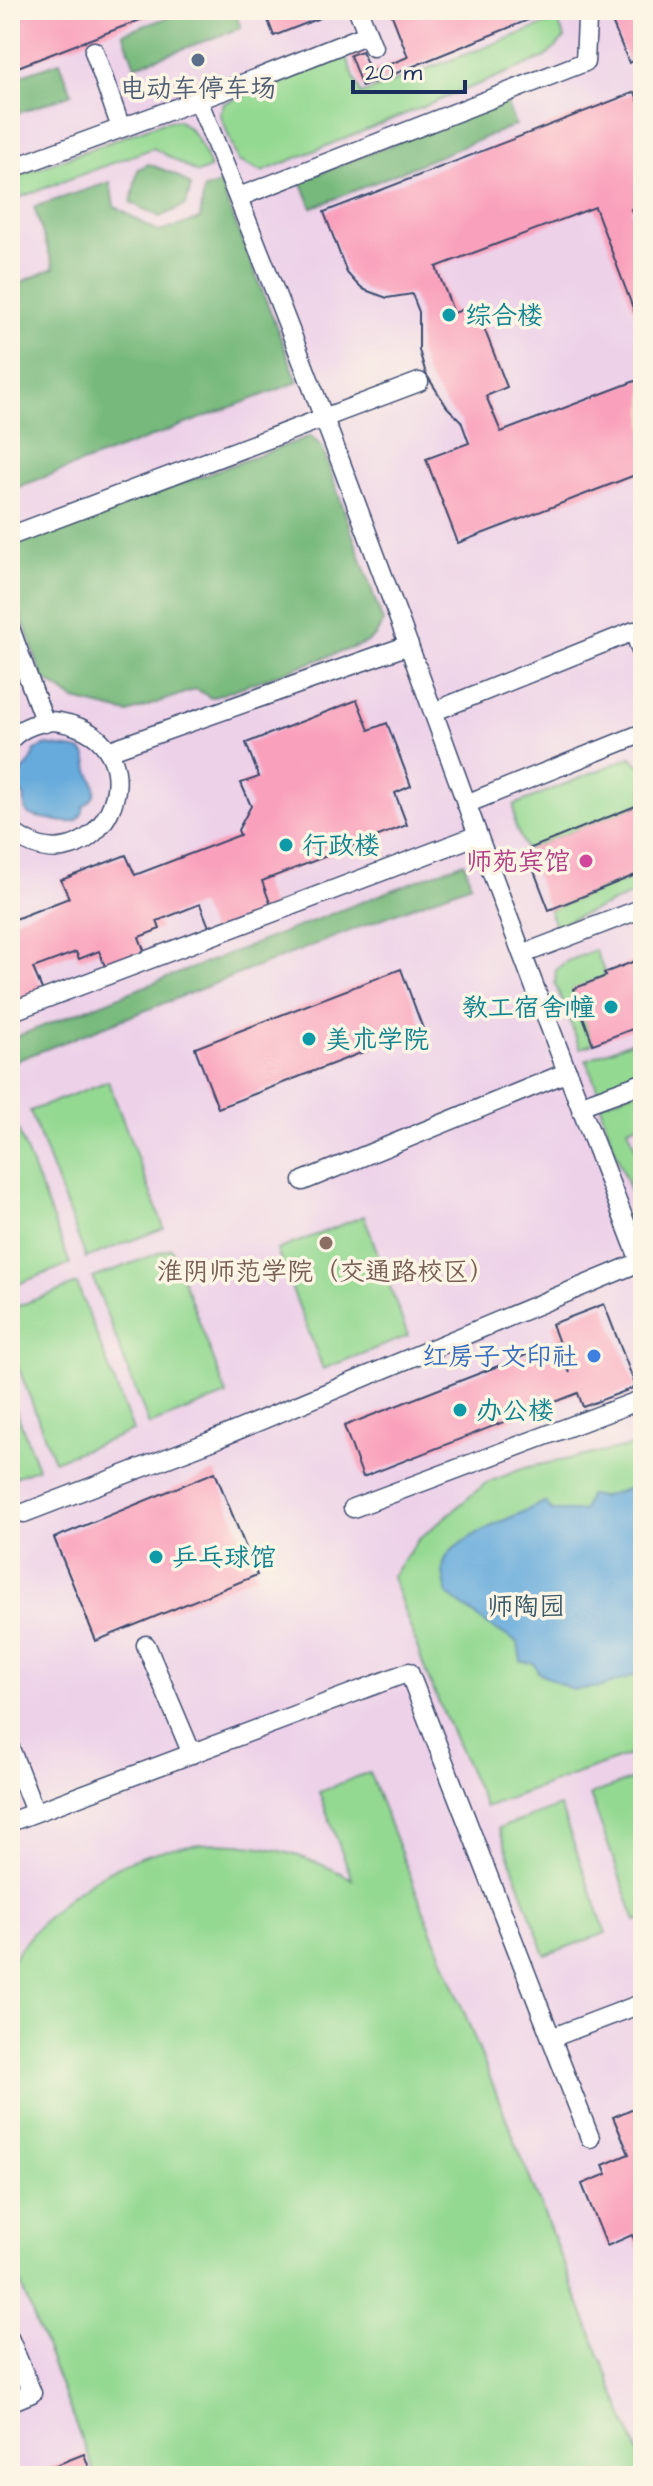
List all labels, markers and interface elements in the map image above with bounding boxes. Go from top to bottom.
scale bar [353,44,465,94]
marker: 电动车停车场 [189,51,207,69]
text: 20 m [365,56,422,90]
place label: 电动车停车场 [120,71,276,107]
place label: 综合楼 [465,298,543,334]
marker: 综合楼 [440,306,458,324]
place label: 行政楼 [302,828,380,864]
marker: 行政楼 [277,836,295,854]
place label: 师苑宾馆 [466,844,570,880]
marker: 师苑宾馆 [577,852,595,870]
place label: 教工宿舍1幢 [462,990,595,1026]
marker: 教工宿舍1幢 [602,998,620,1016]
place label: 美术学院 [325,1022,429,1058]
marker: 美术学院 [300,1030,318,1048]
marker: 淮阴师范学院（交通路校区） [317,1234,335,1252]
place label: 淮阴师范学院（交通路校区） [157,1254,495,1290]
place label: 红房子文印社 [422,1339,578,1375]
marker: 红房子文印社 [585,1347,603,1365]
place label: 办公楼 [476,1393,554,1429]
marker: 办公楼 [451,1401,469,1419]
place label: 乒乓球馆 [172,1540,276,1576]
marker: 乒乓球馆 [147,1548,165,1566]
park label: 师陶园 [487,1589,565,1625]

